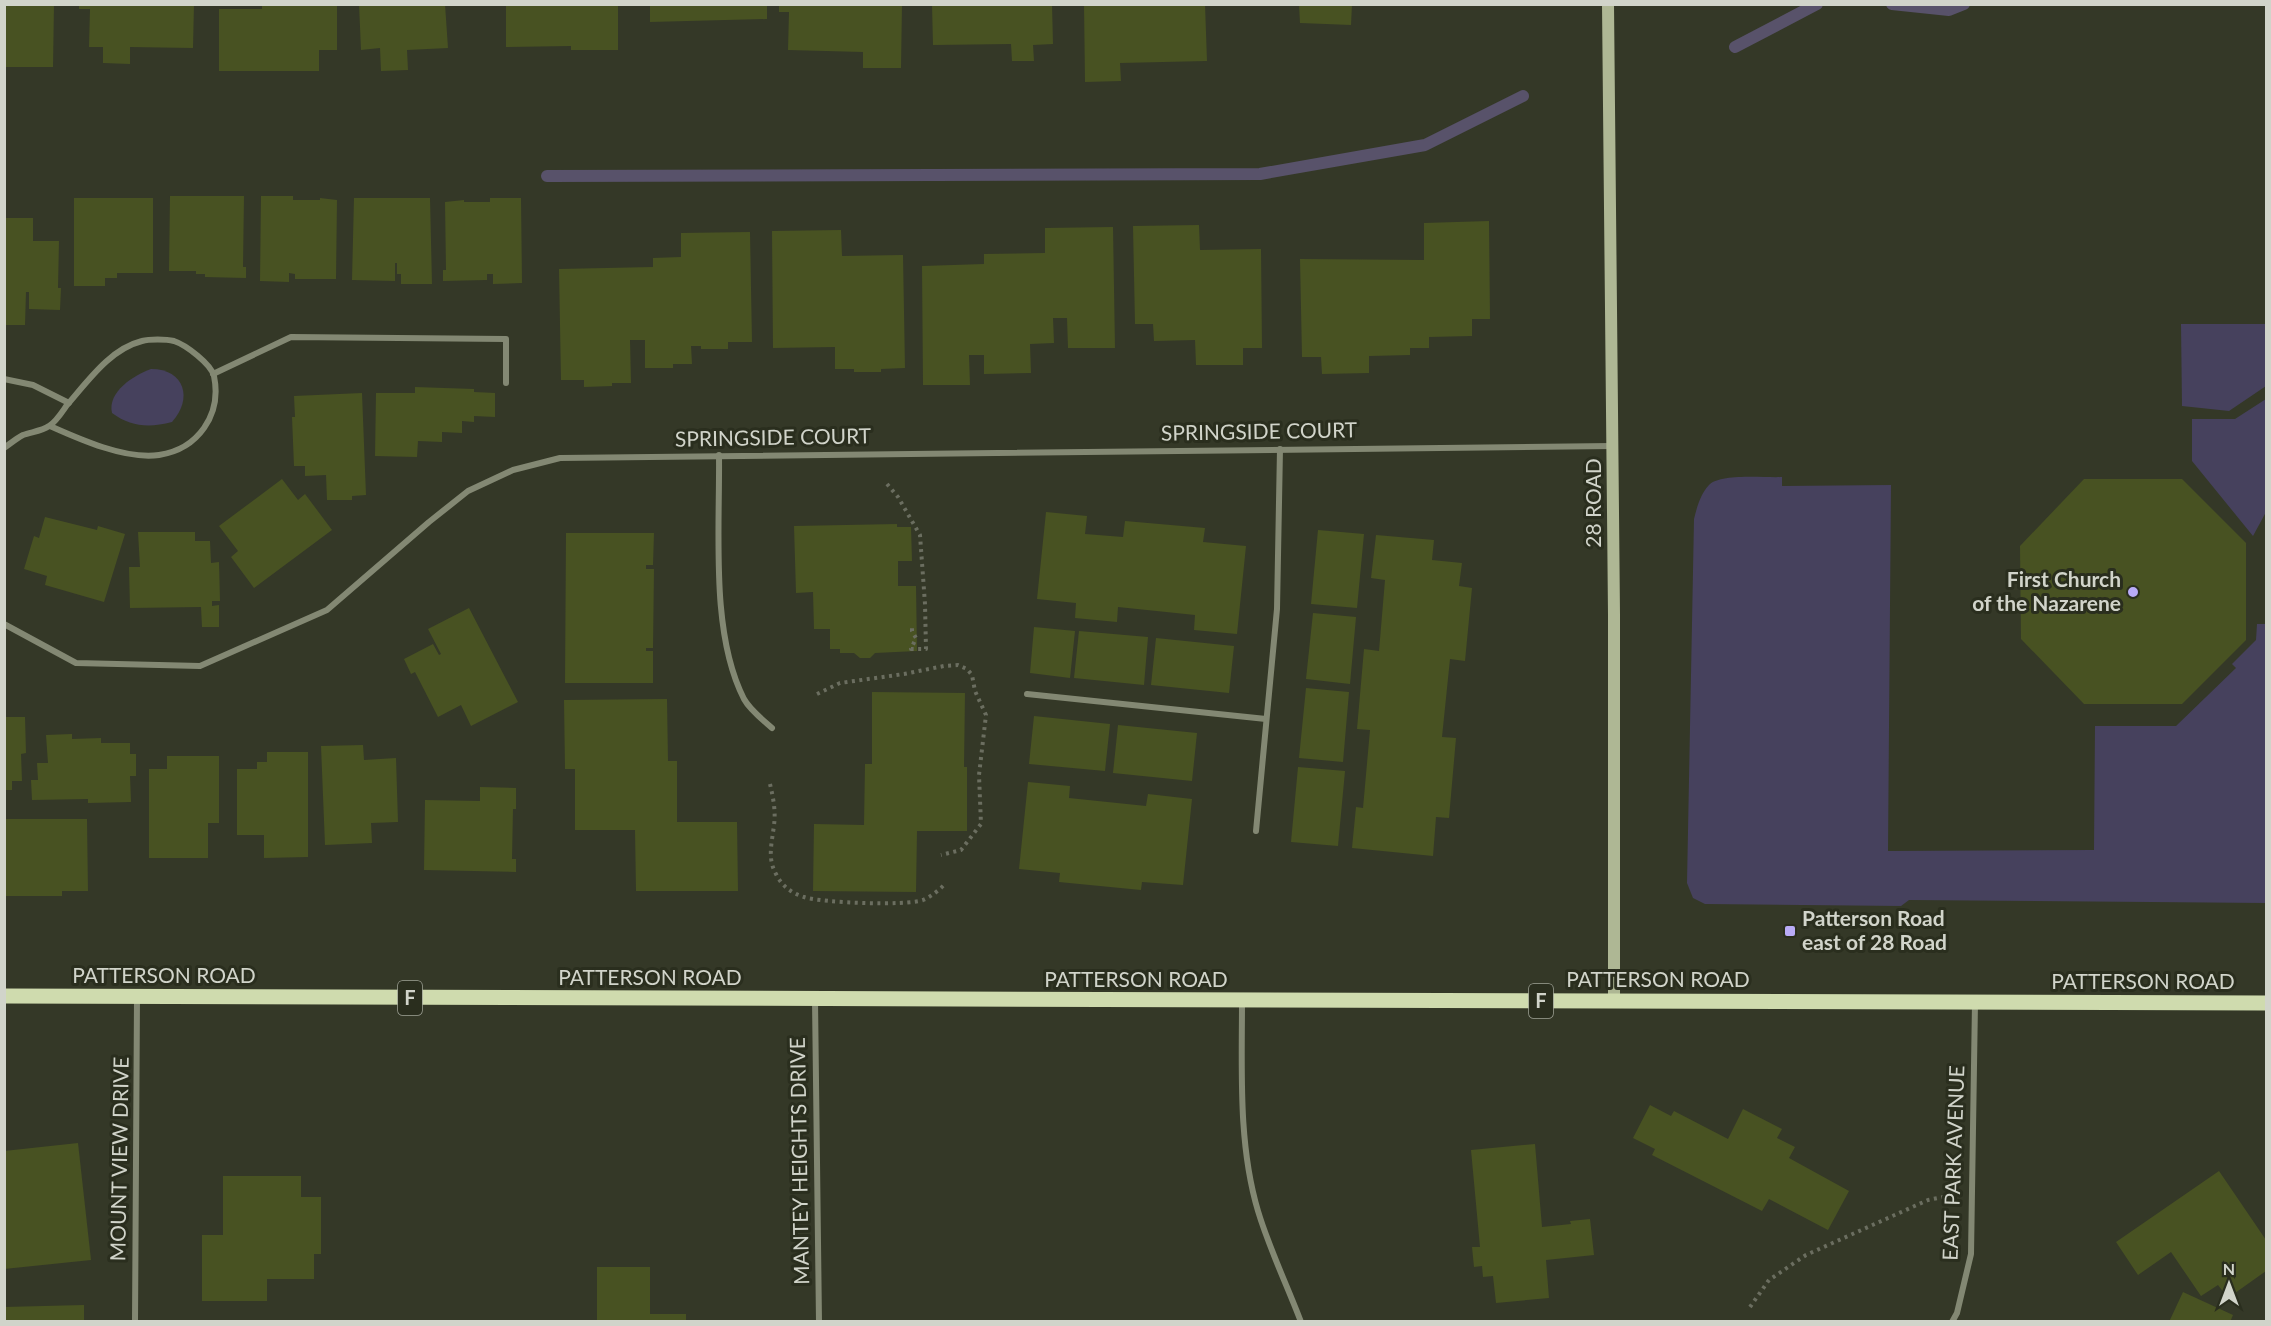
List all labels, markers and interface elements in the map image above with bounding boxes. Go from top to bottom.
street label: SPRINGSIDE COURT [1161,416,1358,445]
street label: SPRINGSIDE COURT [675,422,872,451]
street label: 28 ROAD [1580,458,1605,548]
place label: First Church of the Nazarene [1972,566,2121,615]
marker: First Church of the Nazarene [2126,585,2140,599]
place label: Patterson Road east of 28 Road [1802,905,1947,954]
marker: Patterson Road east of 28 Road [1783,924,1797,938]
street label: PATTERSON ROAD [72,962,256,987]
street label: PATTERSON ROAD [558,964,742,989]
street label: PATTERSON ROAD [1044,966,1228,991]
street label: PATTERSON ROAD [1566,966,1750,991]
street label: PATTERSON ROAD [2051,968,2235,993]
road number: F [398,981,422,1015]
road number: F [1529,984,1553,1018]
street label: MANTEY HEIGHTS DRIVE [784,1037,813,1285]
street label: MOUNT VIEW DRIVE [104,1056,133,1261]
street label: EAST PARK AVENUE [1937,1065,1968,1261]
north arrow [2199,1254,2259,1314]
text: N [2223,1259,2235,1278]

